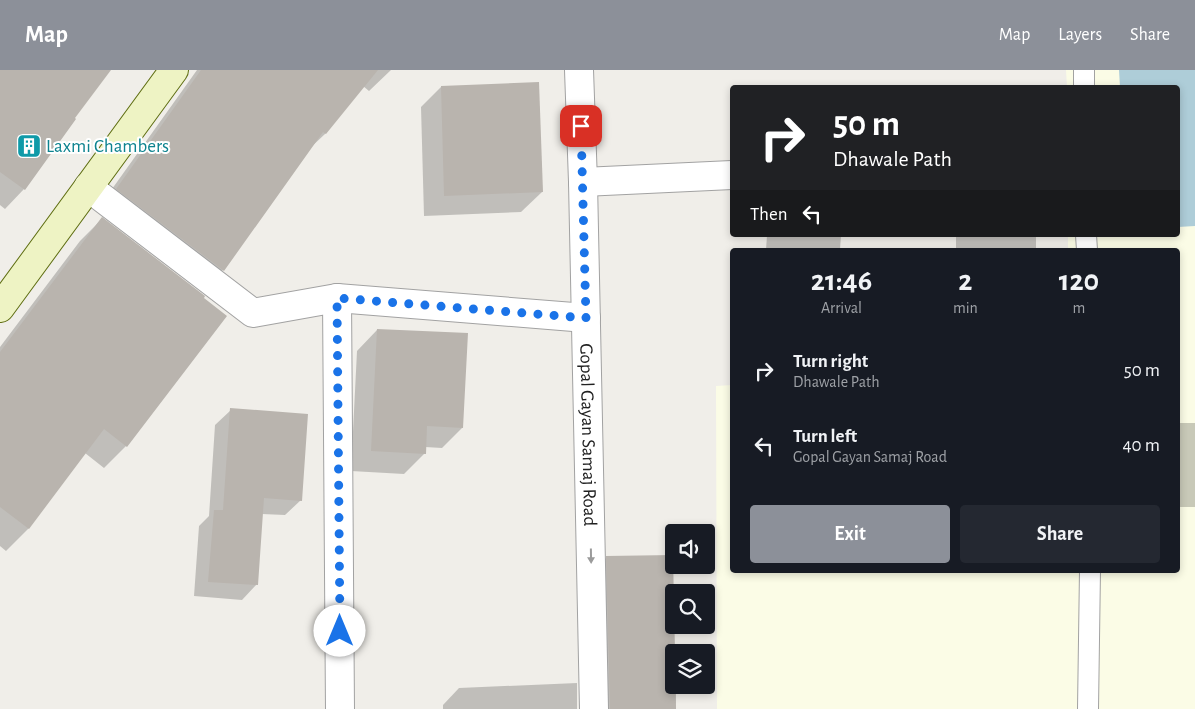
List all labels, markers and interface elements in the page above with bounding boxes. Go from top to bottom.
text: Map [25,23,68,47]
text: Map [999,26,1030,44]
text: Layers [1058,26,1102,44]
text: Share [1130,26,1170,44]
pin [560,105,602,147]
icon: right [750,105,815,170]
text: 50 m [833,107,900,142]
icon: arrive [567,112,595,140]
building icon: Laxmi Chambers [16,133,42,159]
place label: Laxmi Chambers [46,137,169,156]
text: Dhawale Path [833,148,952,170]
icon: left [798,200,826,228]
text: Then [750,205,788,224]
text: 21:46 [811,266,872,296]
text: 2 [958,266,972,296]
text: 120 [1059,266,1099,296]
text: Arrival [821,300,862,316]
text: min [953,300,978,316]
text: m [1073,300,1085,316]
street label: Gopal Gayan Samaj Road [577,343,600,527]
text: Turn right [793,352,868,371]
icon: right [750,357,778,385]
text: 50 m [1124,361,1160,380]
text: Dhawale Path [793,374,879,390]
text: Turn left [793,427,857,446]
icon: left [750,432,778,460]
text: 40 m [1122,436,1160,455]
text: Gopal Gayan Samaj Road [793,449,947,465]
button: Exit [750,505,950,563]
button: Share [960,505,1160,563]
map controls [665,524,715,694]
button: sound [665,524,715,574]
one-way arrow [587,548,595,564]
button: search [665,584,715,634]
position arrow [313,604,365,656]
button: layers [665,644,715,694]

